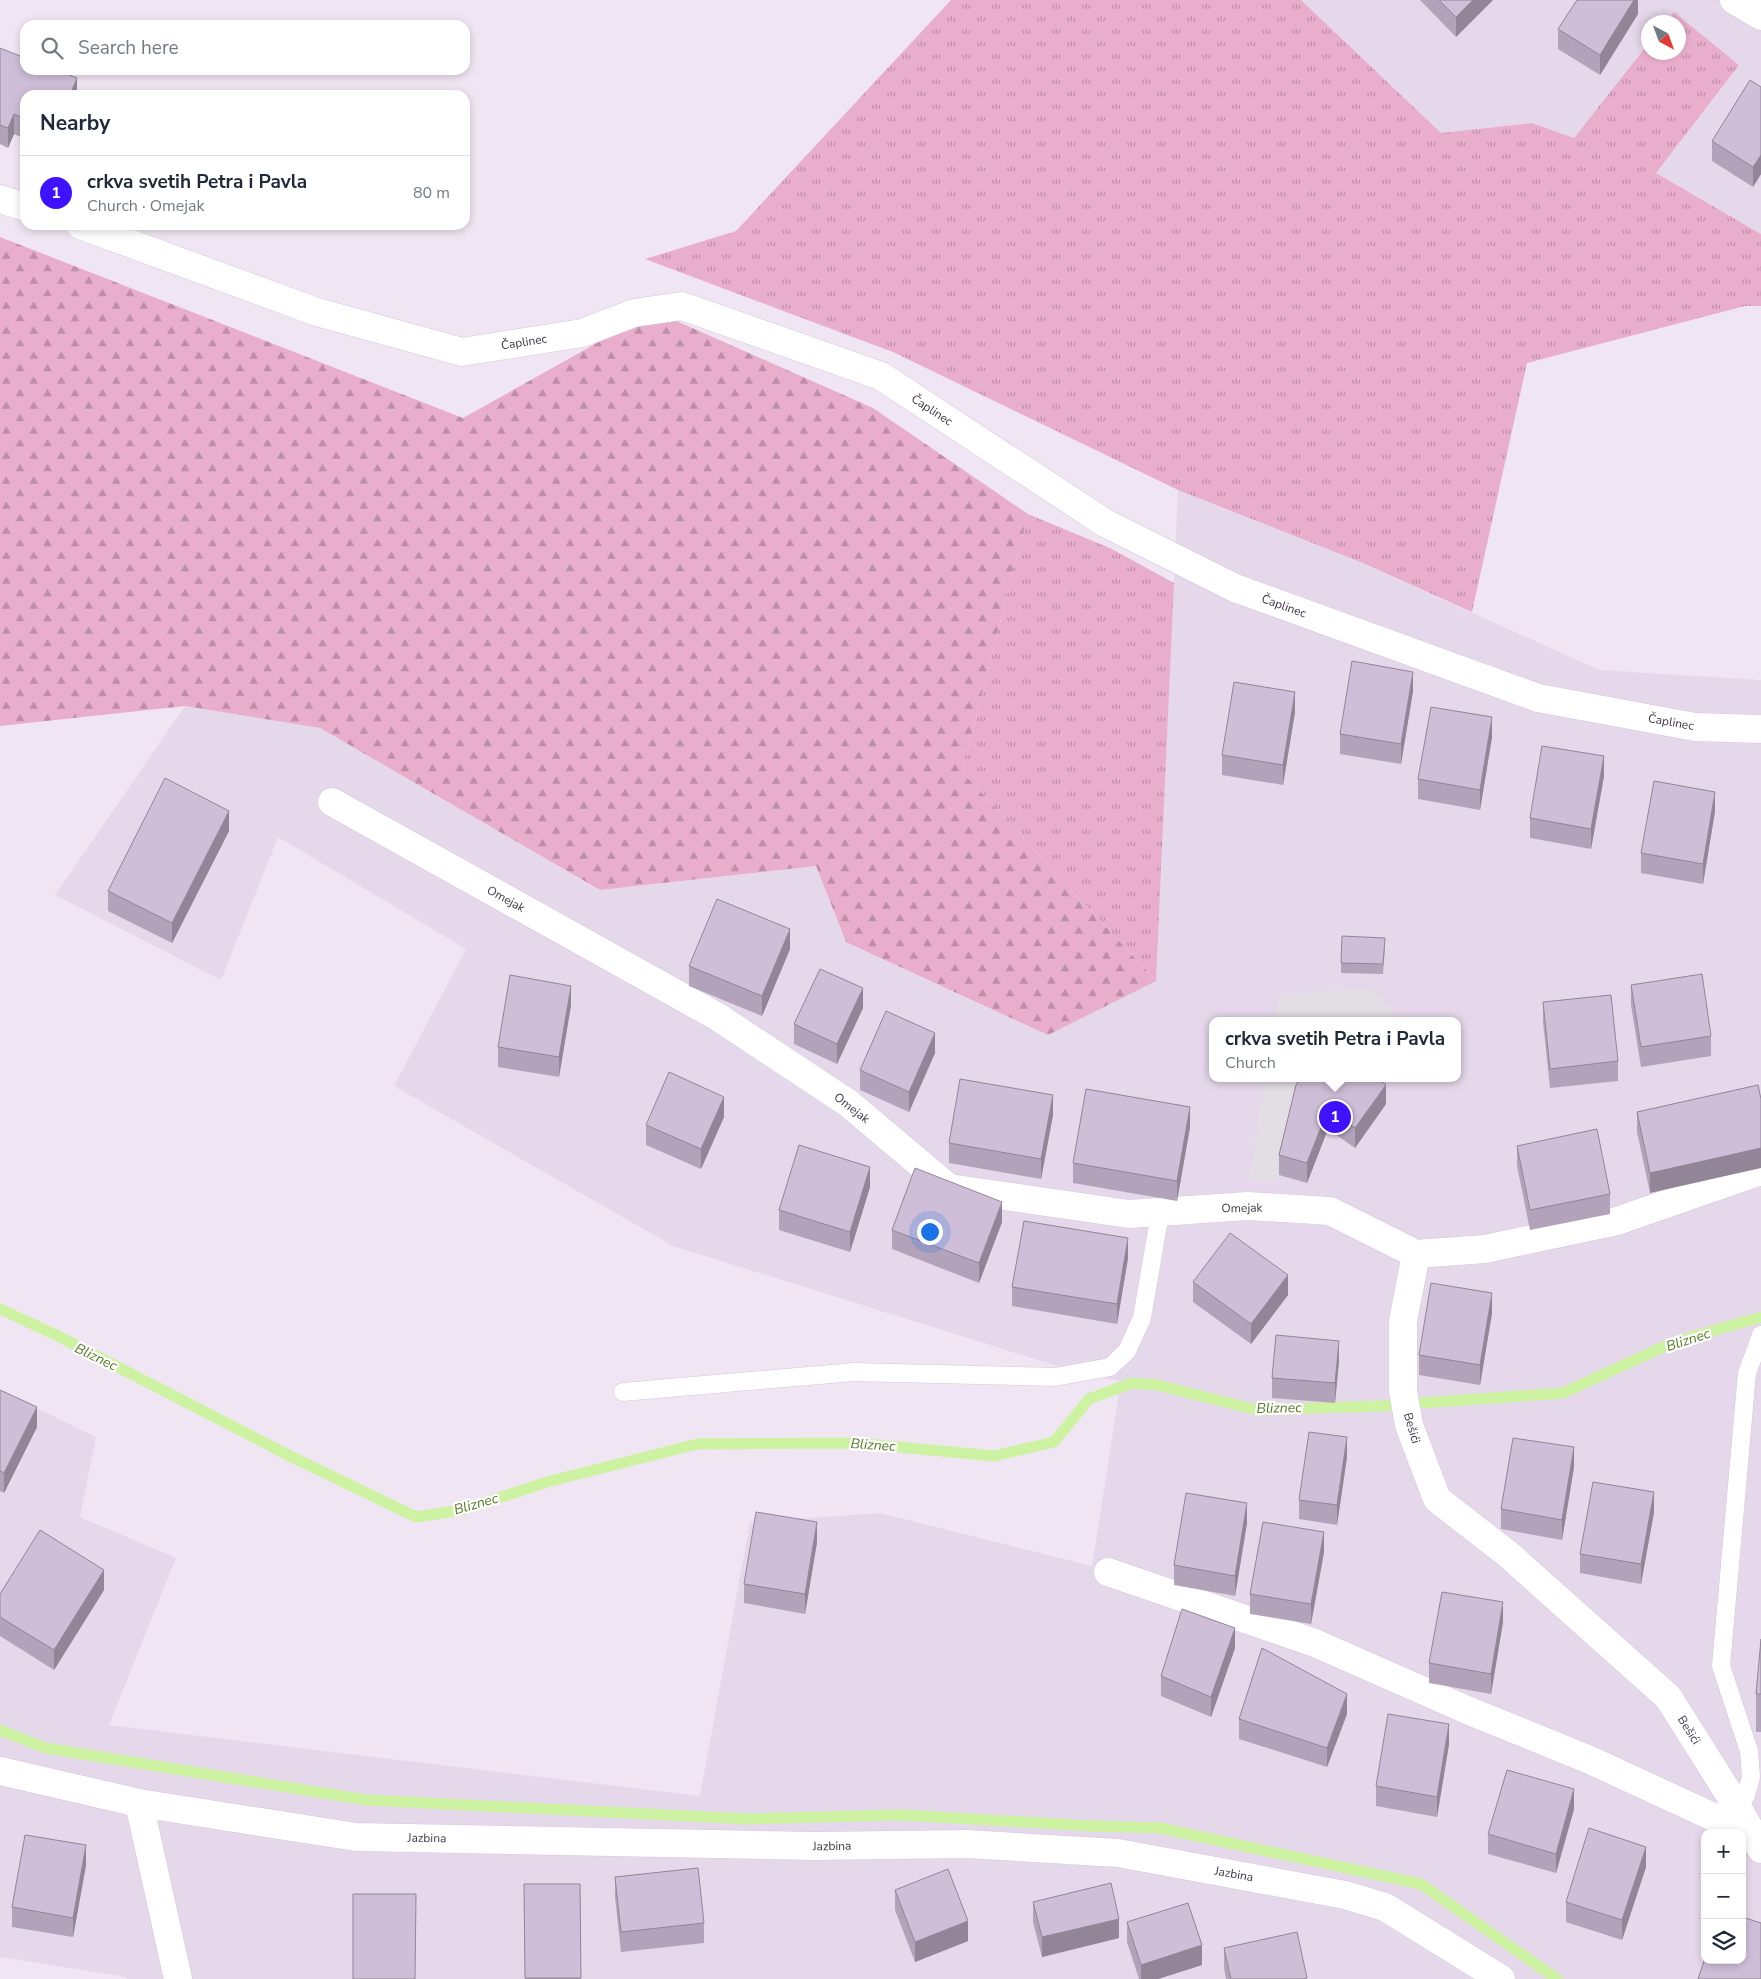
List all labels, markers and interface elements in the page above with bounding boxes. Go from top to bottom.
north arrow [1641,15,1686,60]
search box [20,20,470,75]
icon: search [38,34,66,62]
text: Search here [78,35,179,61]
text: Nearby [40,109,110,137]
text: crkva svetih Petra i Pavla [87,169,307,195]
text: 1 [51,182,61,204]
text: 80 m [413,182,450,204]
text: Church · Omejak [87,195,205,217]
street label: Čaplinec [500,330,549,354]
street label: Čaplinec [908,391,956,430]
street label: Čaplinec [1259,591,1309,622]
street label: Čaplinec [1647,710,1696,734]
street label: Omejak [484,882,529,916]
popup [1209,1017,1461,1082]
text: crkva svetih Petra i Pavla [1225,1026,1445,1052]
text: Church [1225,1052,1276,1074]
street label: Omejak [831,1089,874,1128]
pin: 1 [1319,1098,1351,1136]
street label: Omejak [1221,1200,1264,1216]
your location [917,1219,943,1245]
water label: Bliznec [1664,1324,1713,1356]
water label: Bliznec [72,1339,121,1376]
water label: Bliznec [1256,1398,1302,1418]
street label: Bešići [1400,1411,1424,1445]
water label: Bliznec [850,1434,897,1456]
water label: Bliznec [452,1488,501,1519]
street label: Bešići [1674,1712,1704,1748]
map controls [1701,1829,1746,1964]
button: + [1701,1829,1746,1874]
street label: Jazbina [406,1830,447,1846]
street label: Jazbina [811,1838,852,1854]
street label: Jazbina [1213,1863,1254,1885]
button: − [1701,1874,1746,1919]
button: layers [1701,1919,1746,1964]

